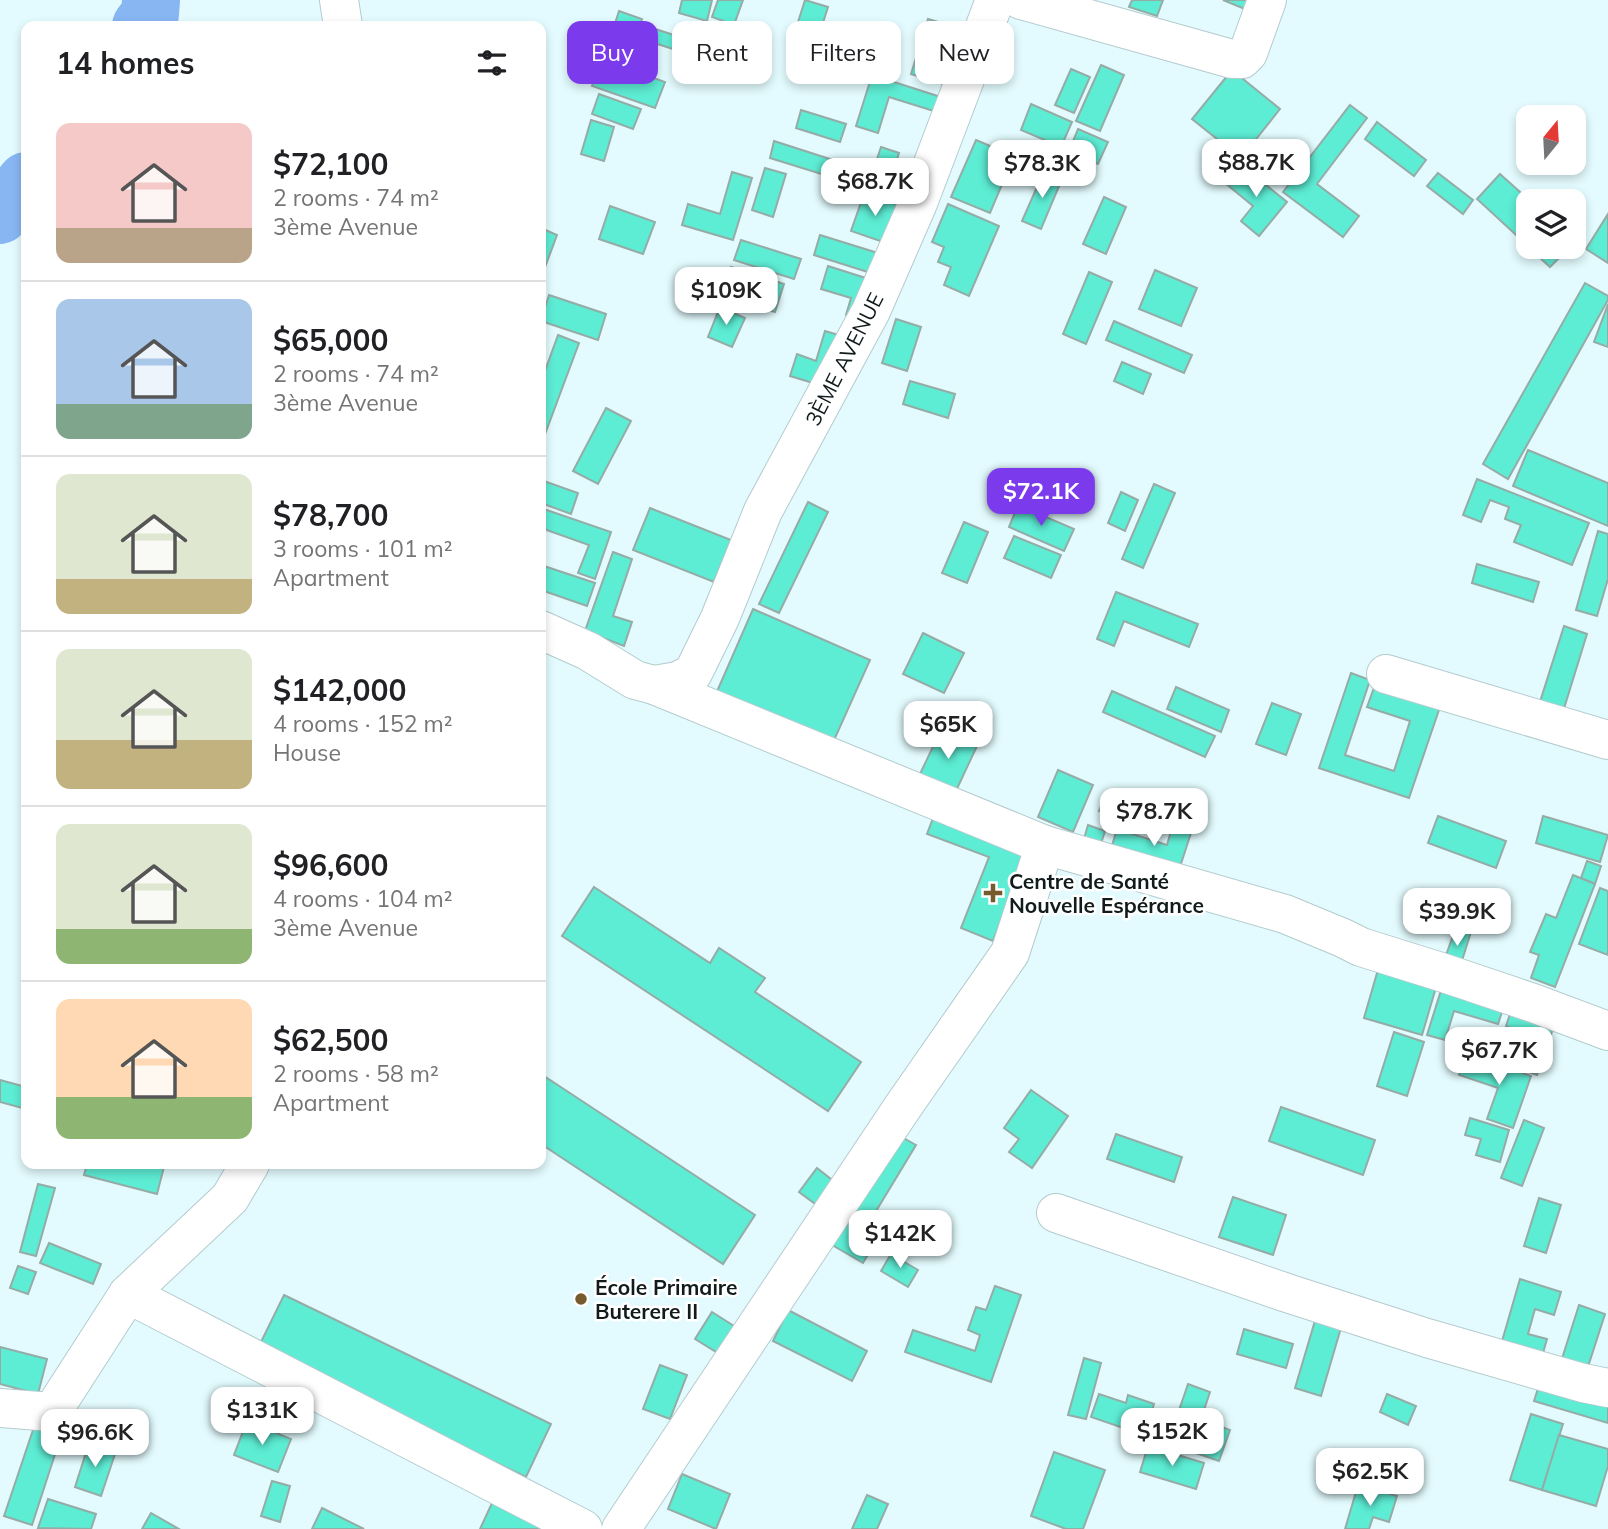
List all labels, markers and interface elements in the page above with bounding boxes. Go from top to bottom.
chip: Buy [567,21,658,84]
chip: Rent [672,21,772,84]
chip: Filters [786,21,901,84]
chip: New [915,21,1014,84]
text: 14 homes [56,44,195,82]
icon: filters [473,44,511,82]
north arrow [1516,105,1586,175]
map controls [1516,105,1586,259]
pin: $78.3K [985,140,1099,200]
pin: $88.7K [1199,140,1313,199]
text: $72,100 [273,145,388,183]
text: $88.7K [1218,147,1294,176]
text: $78.3K [1004,148,1080,177]
icon: home [112,151,196,235]
pin: $68.7K [818,158,932,218]
text: $68.7K [837,166,913,195]
text: 2 rooms · 74 m² [273,183,439,212]
button: layers [1516,189,1586,259]
text: 3ème Avenue [273,212,418,241]
pin: $109K [677,268,775,327]
text: $109K [691,275,761,304]
street label: 3ÈME AVENUE [799,288,889,430]
text: $65,000 [273,321,388,359]
icon: home [112,327,196,411]
text: 2 rooms · 74 m² [273,359,439,388]
text: 3ème Avenue [273,388,418,417]
pin: $72.1K [984,468,1098,528]
text: $72.1K [1003,476,1079,505]
text: $78,700 [273,496,388,534]
icon: home [112,502,196,586]
text: 3 rooms · 101 m² [273,534,453,563]
text: Apartment [273,563,389,592]
text: $142,000 [273,671,406,709]
icon: home [112,677,196,761]
pin: $65K [907,702,989,761]
text: 4 rooms · 152 m² [273,709,453,738]
text: $65K [920,709,976,738]
text: House [273,738,341,767]
pin: $78.7K [1097,788,1211,848]
text: $78.7K [1116,796,1192,825]
text: $96,600 [273,846,388,884]
icon: home [112,852,196,936]
place label: Centre de Santé Nouvelle Espérance [1009,868,1204,918]
marker: Centre de Santé Nouvelle Espérance [983,883,1003,903]
text: 4 rooms · 104 m² [273,884,453,913]
pin: $39.9K [1400,888,1514,948]
text: $39.9K [1419,896,1495,925]
text: 3ème Avenue [273,913,418,942]
text: $62,500 [273,1021,388,1059]
icon: home [112,1027,196,1111]
pin: $67.7K [1442,1028,1556,1087]
text: $67.7K [1461,1035,1537,1064]
text: 2 rooms · 58 m² [273,1059,439,1088]
text: Apartment [273,1088,389,1117]
pin: $142K [851,1210,949,1270]
text: $142K [865,1218,935,1247]
place label: École Primaire Buterere II [595,1274,737,1324]
marker: École Primaire Buterere II [573,1291,589,1307]
pin: $131K [213,1388,311,1447]
text: $131K [227,1395,297,1424]
pin: $152K [1123,1408,1221,1468]
pin: $96.6K [38,1410,152,1469]
text: $152K [1137,1416,1207,1445]
text: $96.6K [57,1417,133,1446]
pin: $62.5K [1313,1448,1427,1508]
text: $62.5K [1332,1456,1408,1485]

